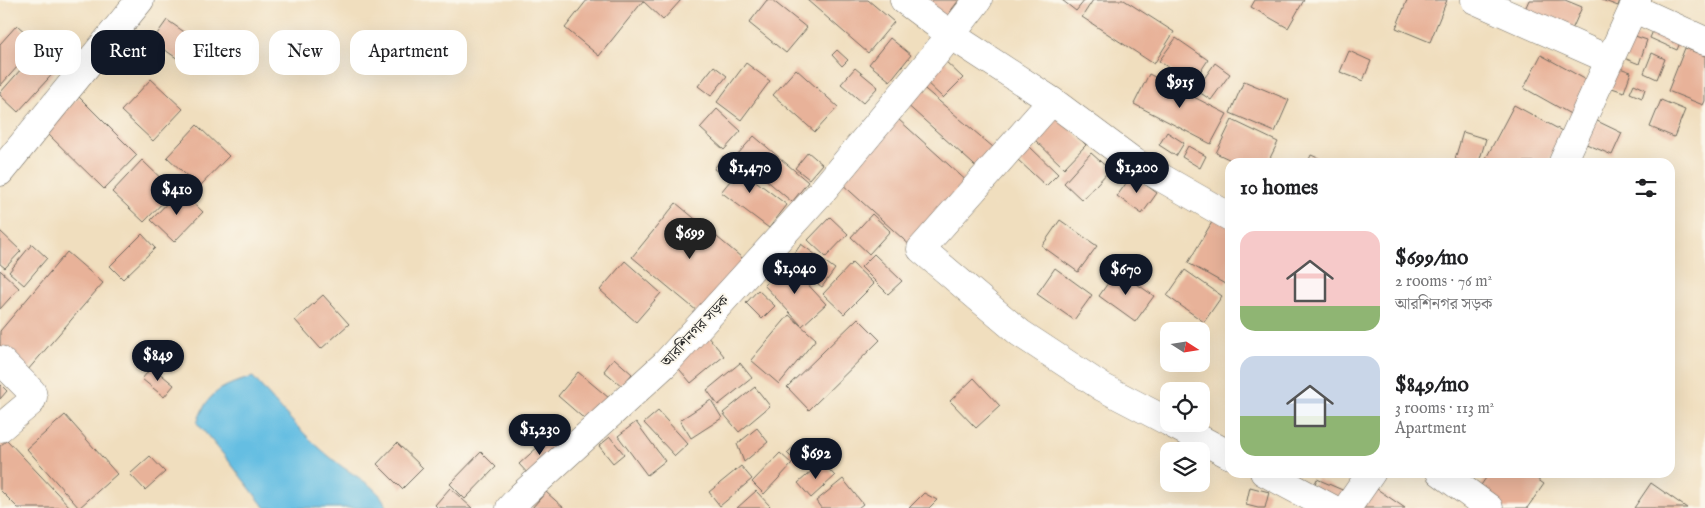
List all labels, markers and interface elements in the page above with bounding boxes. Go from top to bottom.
chip: Buy [15,30,81,75]
chip: Rent [91,30,165,75]
chip: Filters [175,30,259,75]
chip: New [269,30,340,75]
chip: Apartment [350,30,467,75]
pin: $915 [1150,66,1210,109]
text: $915 [1166,73,1194,93]
pin: $1,470 [709,152,791,194]
pin: $1,200 [1096,152,1178,194]
text: $1,470 [729,158,771,178]
text: $1,200 [1116,158,1158,178]
pin: $410 [147,174,207,216]
icon: filters [1632,174,1660,202]
text: 10 homes [1240,175,1318,202]
text: $410 [162,180,192,200]
pin: $699 [660,218,720,260]
text: $699 [675,224,705,244]
text: $699/mo [1395,245,1468,272]
icon: home [1280,251,1340,311]
pin: $1,040 [754,252,836,295]
pin: $670 [1096,254,1156,296]
text: $1,040 [774,259,816,279]
text: $670 [1111,260,1141,280]
text: 2 rooms · 76 m² [1395,272,1492,292]
street label: আরশিনগর সড়ক [657,291,734,372]
text: আরশিনগর সড়ক [1395,295,1492,315]
north arrow [1160,322,1210,372]
map controls [1160,322,1210,492]
pin: $849 [128,340,188,382]
text: $849 [143,346,173,366]
text: $849/mo [1395,372,1469,399]
icon: home [1280,376,1340,436]
button: locate [1160,382,1210,432]
text: 3 rooms · 113 m² [1395,399,1494,419]
pin: $1,230 [499,414,581,456]
text: Apartment [1395,419,1466,439]
text: $1,230 [520,420,560,440]
pin: $692 [786,438,846,480]
button: layers [1160,442,1210,492]
text: $692 [801,444,831,464]

